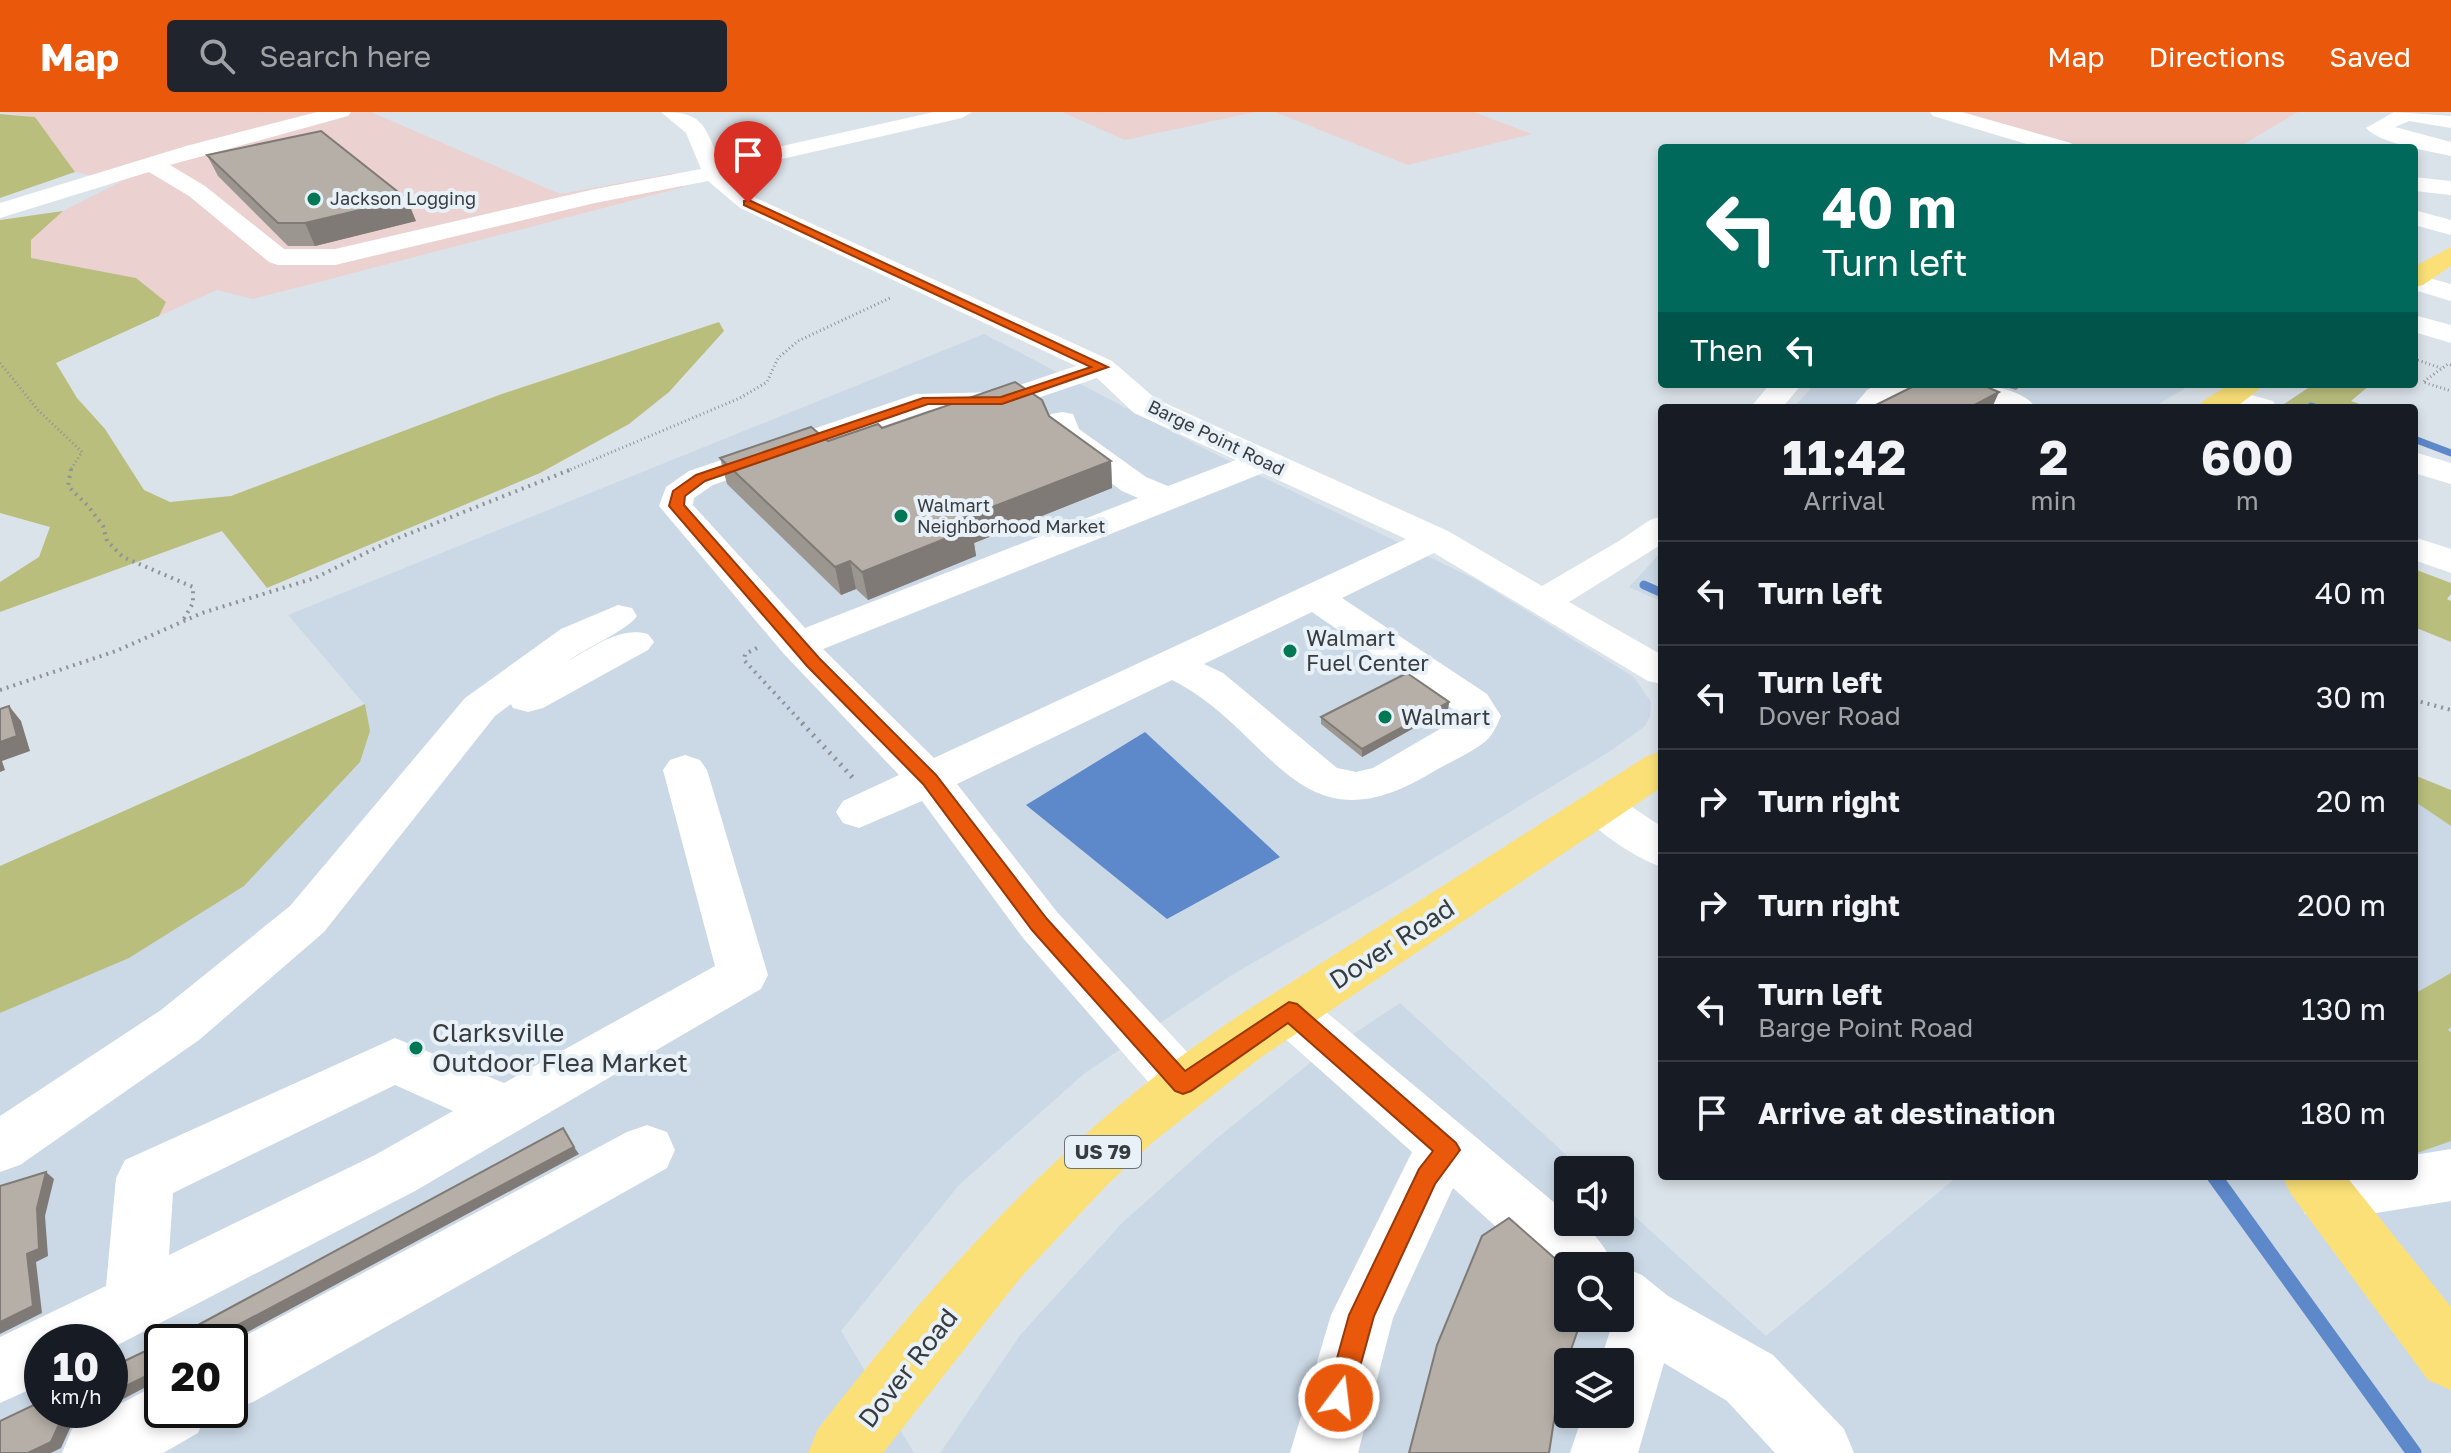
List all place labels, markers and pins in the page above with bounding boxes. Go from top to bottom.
pin [714,121,782,203]
place label: Jackson Logging [330,187,476,209]
marker: Jackson Logging [305,190,323,208]
place label: Walmart Neighborhood Market [917,494,1105,537]
marker: Walmart Neighborhood Market [892,507,910,525]
place label: Walmart Fuel Center [1306,624,1429,676]
marker: Walmart Fuel Center [1281,642,1299,660]
place label: Walmart [1401,703,1490,730]
marker: Walmart [1376,708,1394,726]
place label: Clarksville Outdoor Flea Market [432,1017,688,1078]
marker: Clarksville Outdoor Flea Market [407,1039,425,1057]

